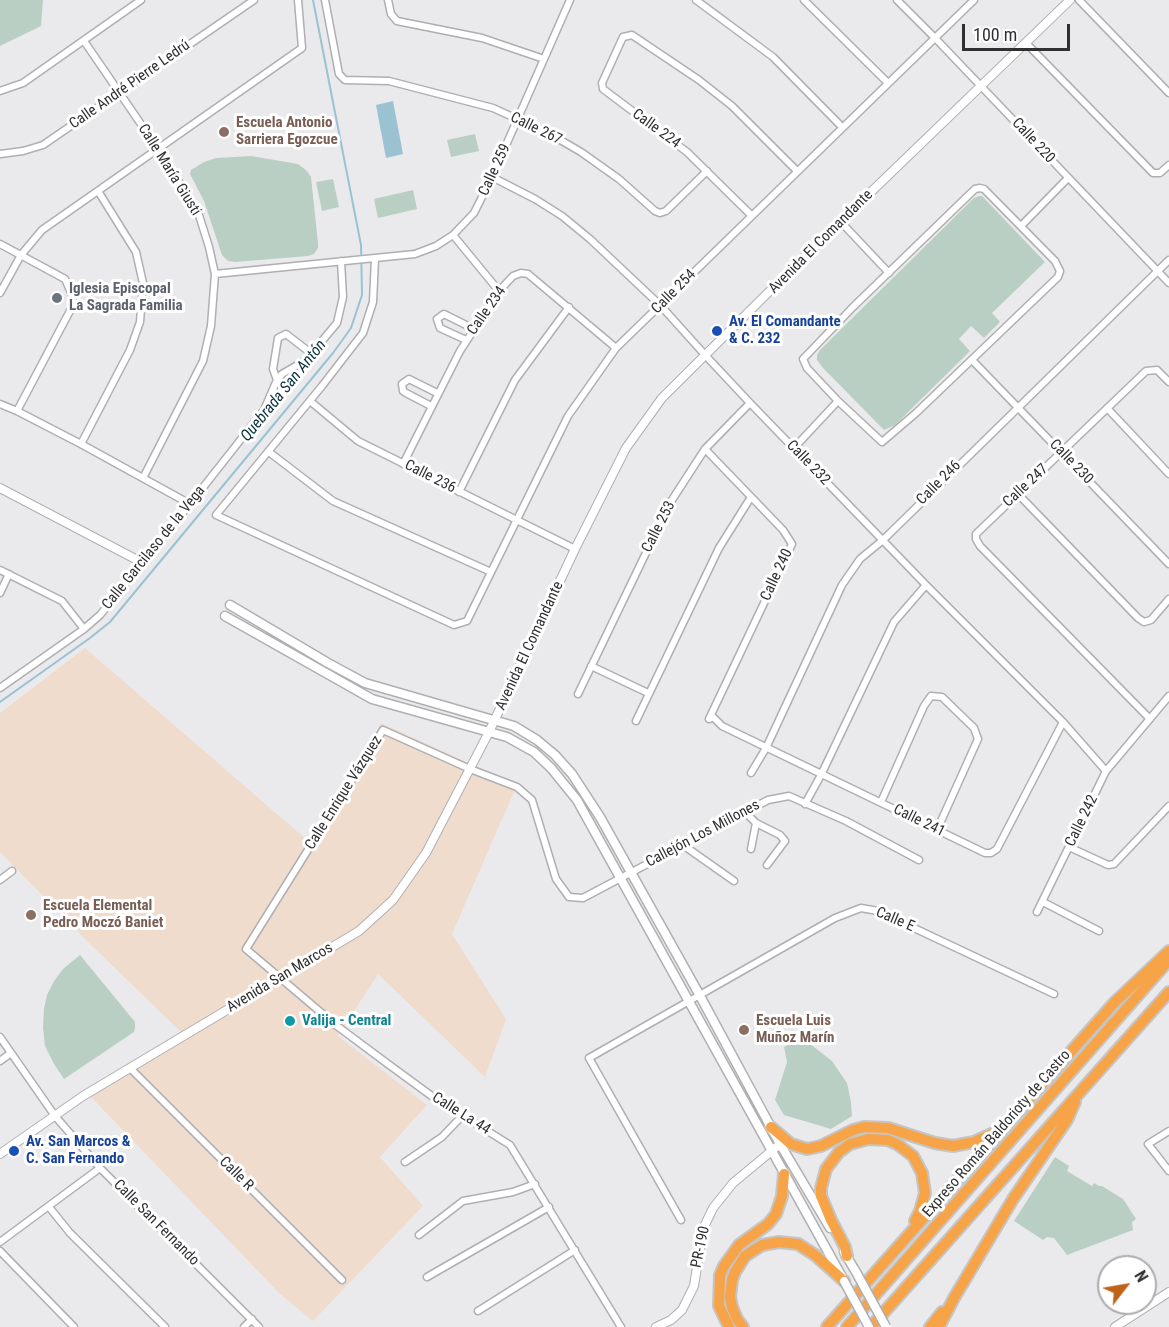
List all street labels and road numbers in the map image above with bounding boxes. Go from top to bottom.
street label: Calle André Pierre Ledrú [66,37,194,133]
street label: Calle 224 [628,105,684,153]
street label: Calle 267 [507,109,565,149]
street label: Calle 220 [1008,115,1058,167]
street label: Calle María Giusti [134,121,204,219]
street label: Calle 259 [475,141,515,199]
street label: Avenida El Comandante [765,186,877,298]
street label: Calle 254 [648,266,700,318]
street label: Calle 234 [464,283,510,339]
street label: Calle 230 [1045,436,1097,488]
street label: Calle 232 [782,437,834,489]
street label: Calle 236 [401,456,459,498]
street label: Calle 246 [913,457,965,509]
street label: Calle 247 [1000,461,1052,511]
street label: Calle Garcilaso de la Vega [99,482,209,614]
street label: Calle 253 [638,498,680,556]
street label: Calle 240 [757,546,797,604]
street label: Avenida El Comandante [492,579,568,713]
street label: Calle Enrique Vázquez [302,733,386,853]
street label: Calle 242 [1062,792,1102,850]
street label: Callejón Los Millones [643,796,763,872]
street label: Calle 241 [890,801,948,841]
street label: Calle E [873,904,917,936]
street label: Avenida San Marcos [224,939,336,1017]
street label: Expreso Román Baldorioty de Castro [919,1047,1075,1221]
street label: Calle La 44 [428,1089,494,1139]
street label: Calle R [215,1153,257,1195]
street label: Calle San Fernando [109,1176,203,1270]
street label: PR-190 [688,1224,714,1270]

